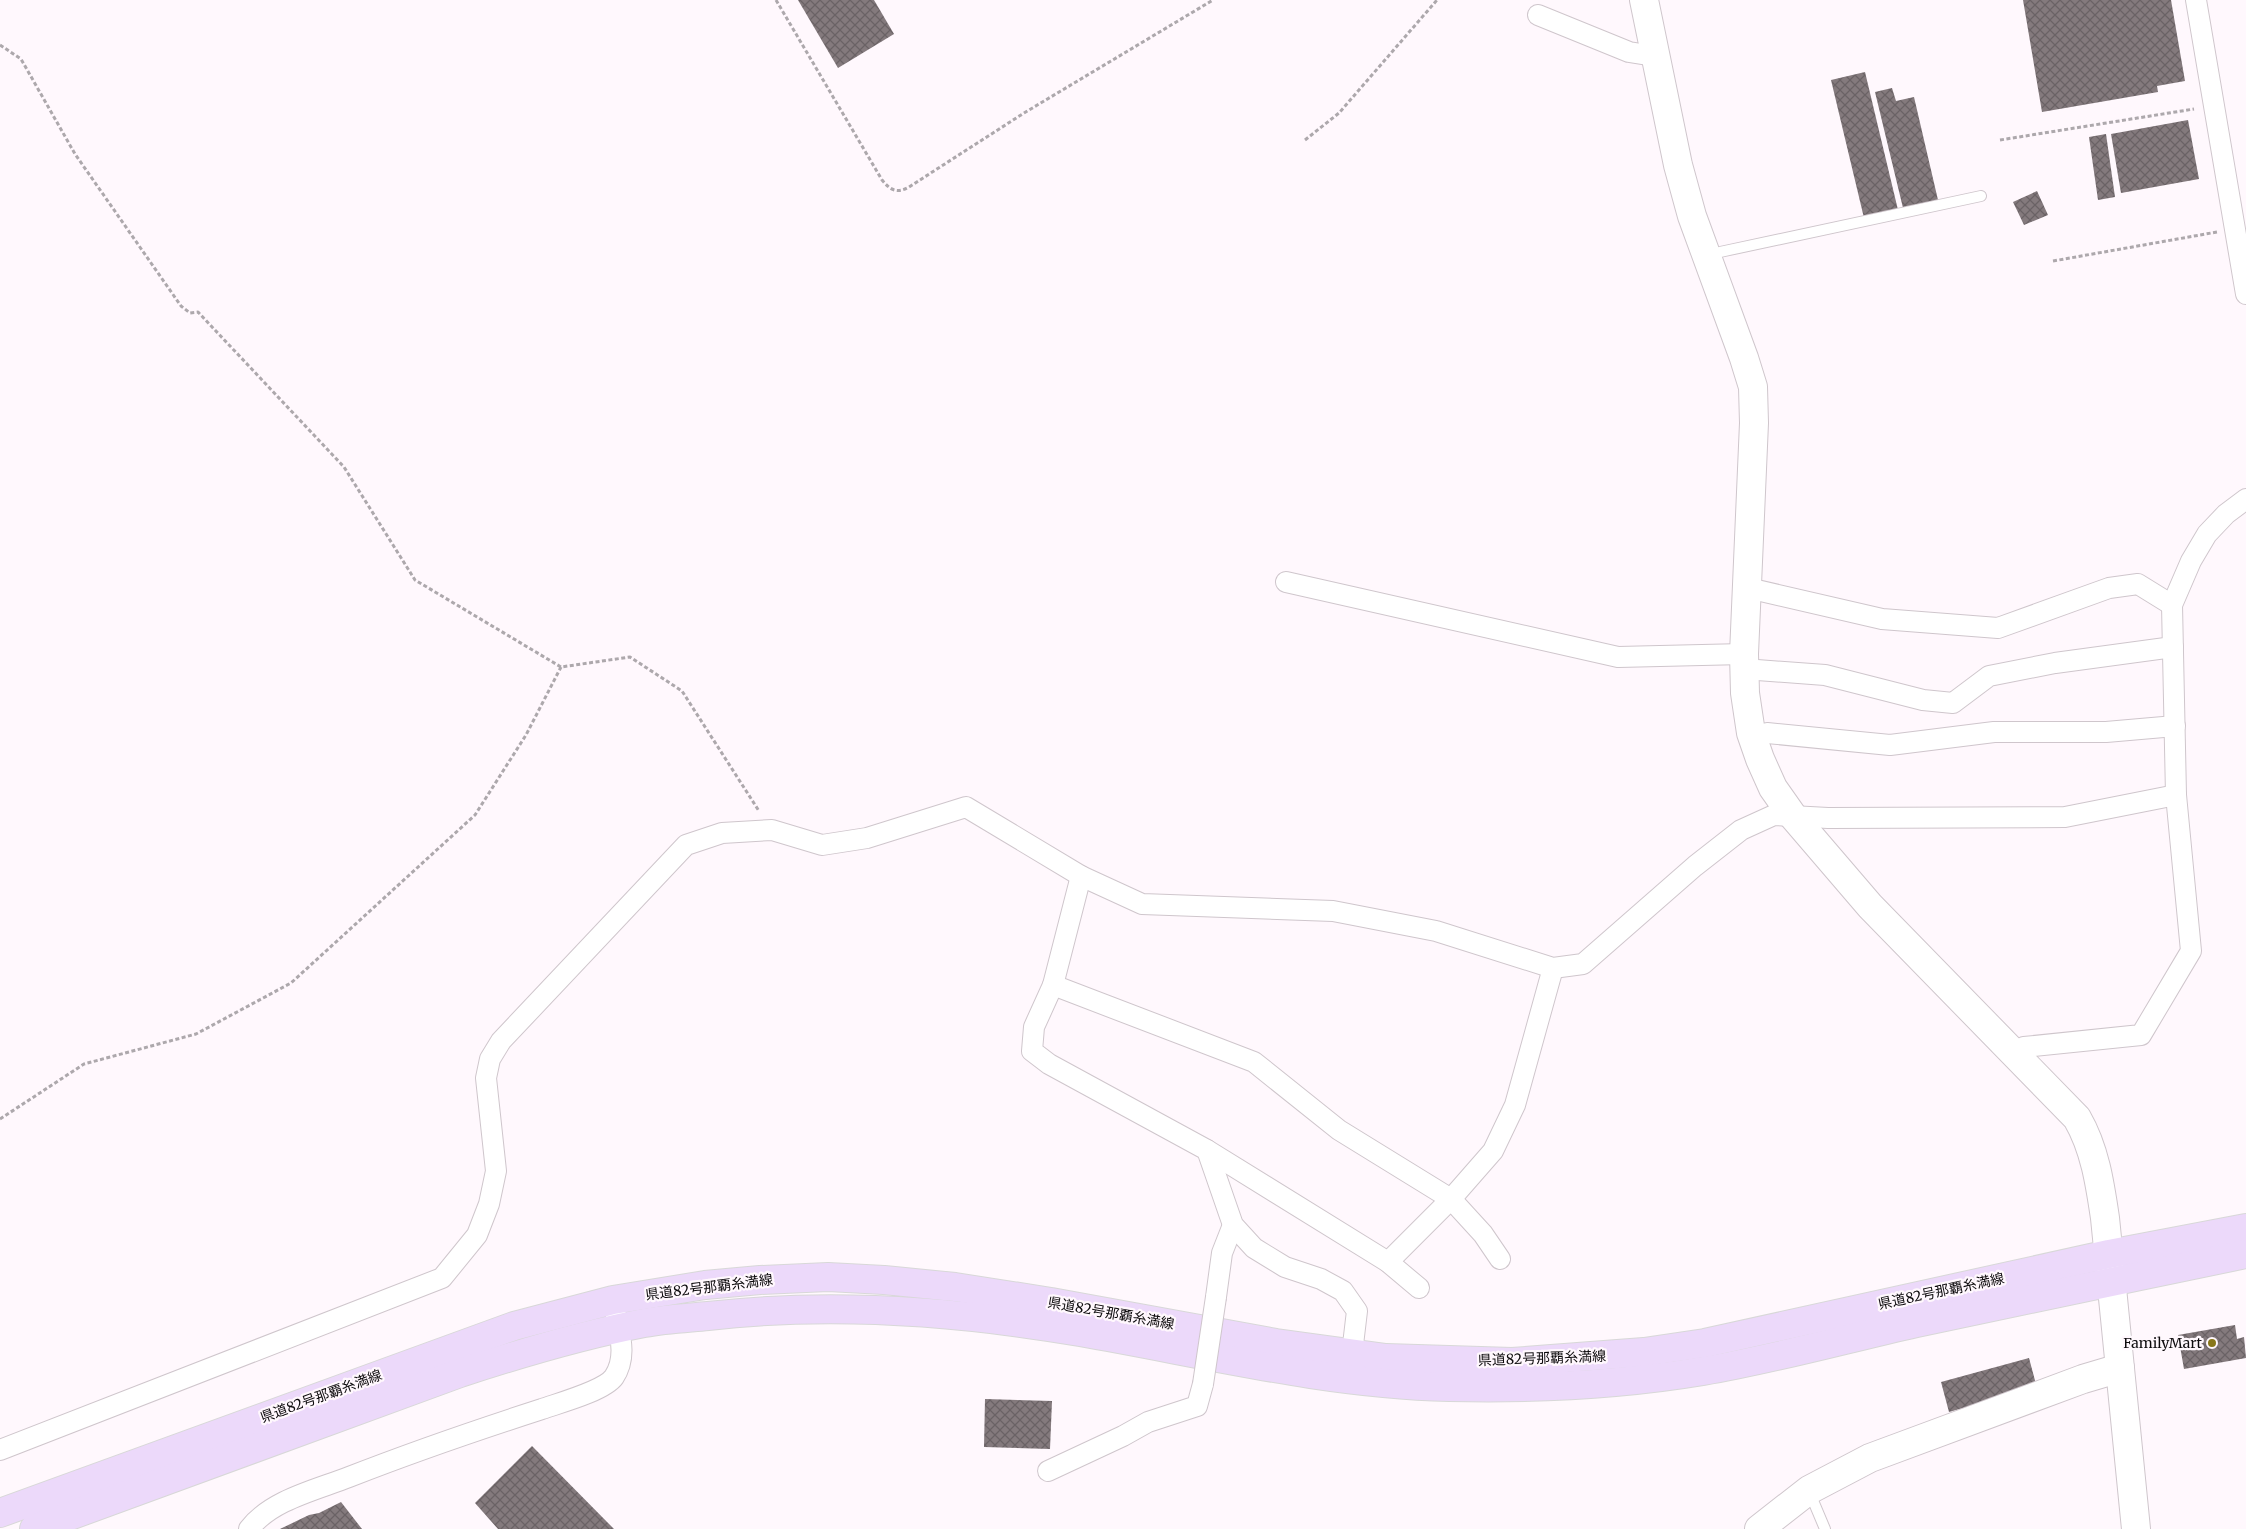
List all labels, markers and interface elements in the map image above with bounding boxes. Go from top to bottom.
street label: 県道82号那覇糸満線 [1876,1269,2006,1313]
street label: 県道82号那覇糸満線 [644,1270,774,1304]
street label: 県道82号那覇糸満線 [1046,1293,1176,1333]
place label: FamilyMart [2123,1334,2203,1352]
marker: FamilyMart [2206,1337,2218,1349]
street label: 県道82号那覇糸満線 [1478,1347,1606,1369]
street label: 県道82号那覇糸満線 [258,1366,384,1426]

